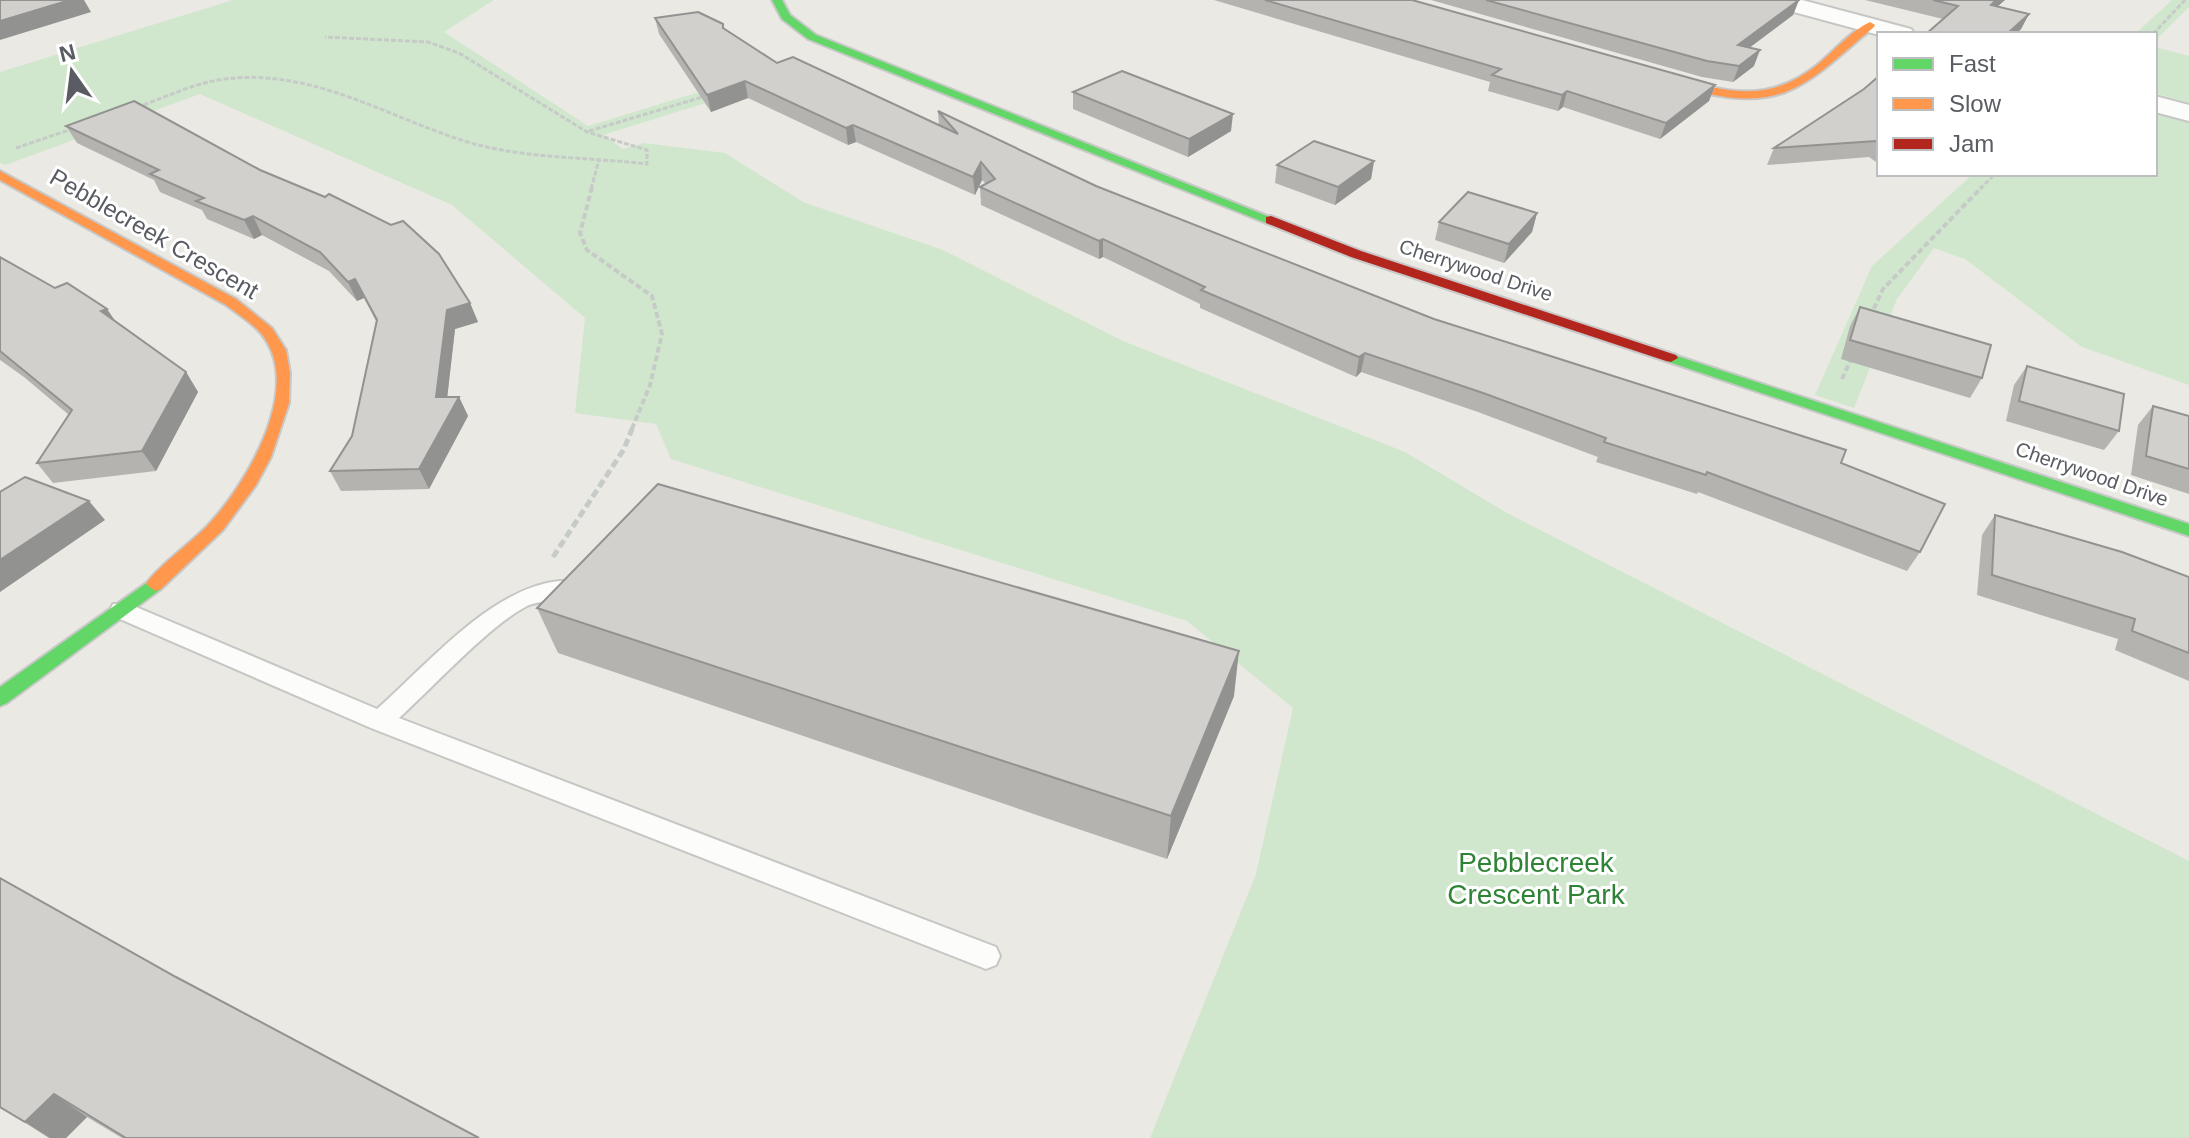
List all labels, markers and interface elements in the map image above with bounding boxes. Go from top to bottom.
north arrow [32,32,112,112]
legend [1877,32,2157,176]
text: N [57,39,78,67]
text: Fast [1949,50,1996,77]
text: Slow [1949,90,2002,117]
text: Jam [1949,130,1994,157]
street label: Pebblecreek Crescent [45,163,264,304]
street label: Cherrywood Drive [1396,235,1556,305]
street label: Cherrywood Drive [2013,438,2171,510]
park label: Pebblecreek Crescent Park [1447,847,1626,910]

